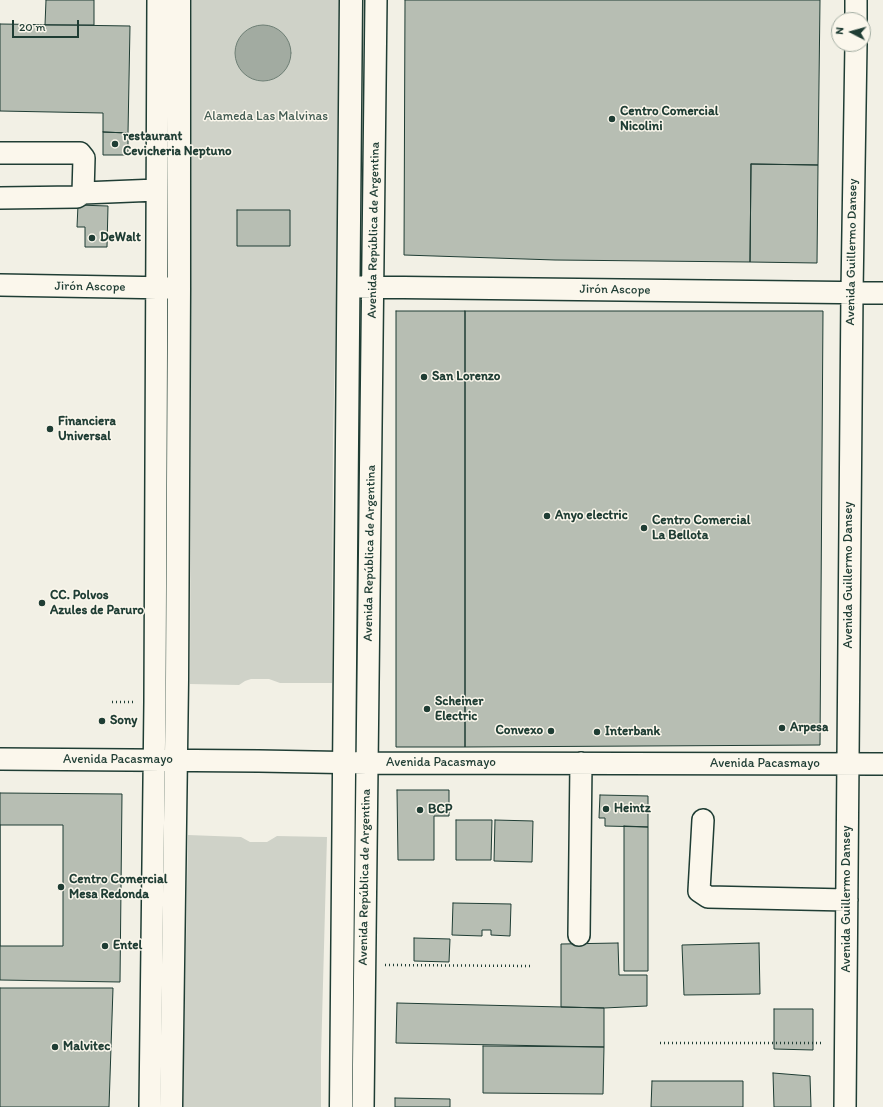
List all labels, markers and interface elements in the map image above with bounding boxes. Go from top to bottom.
scale bar [14,12,81,38]
north arrow [831,12,871,52]
text: 20 m [19,20,46,34]
text: N [833,26,846,35]
place label: Centro Comercial Nicolini [620,104,718,135]
park label: Alameda Las Malvinas [204,109,328,125]
marker: Centro Comercial Nicolini [607,114,617,124]
place label: restaurant Cevicheria Neptuno [123,129,232,160]
marker: restaurant Cevicheria Neptuno [110,139,120,149]
street label: Avenida República de Argentina [365,142,383,318]
street label: Avenida Guillermo Dansey [843,178,861,326]
place label: DeWalt [100,230,141,246]
marker: DeWalt [87,233,97,243]
street label: Jirón Ascope [54,279,126,295]
street label: Jirón Ascope [579,282,651,298]
place label: San Lorenzo [432,369,500,385]
marker: San Lorenzo [419,372,429,382]
place label: Financiera Universal [58,414,116,445]
marker: Financiera Universal [45,424,55,434]
street label: Avenida República de Argentina [361,465,379,641]
street label: Avenida Guillermo Dansey [841,502,857,648]
place label: Anyo electric [555,508,628,524]
marker: Anyo electric [542,511,552,521]
place label: Centro Comercial La Bellota [652,513,750,544]
marker: Centro Comercial La Bellota [639,523,649,533]
place label: CC. Polvos Azules de Paruro [50,588,144,619]
marker: CC. Polvos Azules de Paruro [37,598,47,608]
place label: Scheiner Electric [435,694,483,725]
marker: Scheiner Electric [422,704,432,714]
place label: Sony [110,713,137,729]
marker: Sony [97,716,107,726]
place label: Arpesa [790,720,828,736]
place label: Convexo [495,723,543,739]
marker: Arpesa [777,723,787,733]
place label: Interbank [605,724,660,740]
marker: Convexo [546,726,556,736]
marker: Interbank [592,727,602,737]
street label: Avenida Pacasmayo [63,752,173,768]
street label: Avenida Pacasmayo [386,755,496,771]
street label: Avenida Pacasmayo [710,756,820,772]
street label: Avenida República de Argentina [356,789,374,965]
place label: Heintz [614,801,651,817]
place label: BCP [428,802,452,818]
marker: Heintz [601,804,611,814]
marker: BCP [415,805,425,815]
street label: Avenida Guillermo Dansey [839,826,855,972]
place label: Centro Comercial Mesa Redonda [69,872,167,903]
marker: Centro Comercial Mesa Redonda [56,882,66,892]
place label: Entel [113,938,142,954]
marker: Entel [100,941,110,951]
place label: Malvitec [63,1039,110,1055]
marker: Malvitec [50,1042,60,1052]

